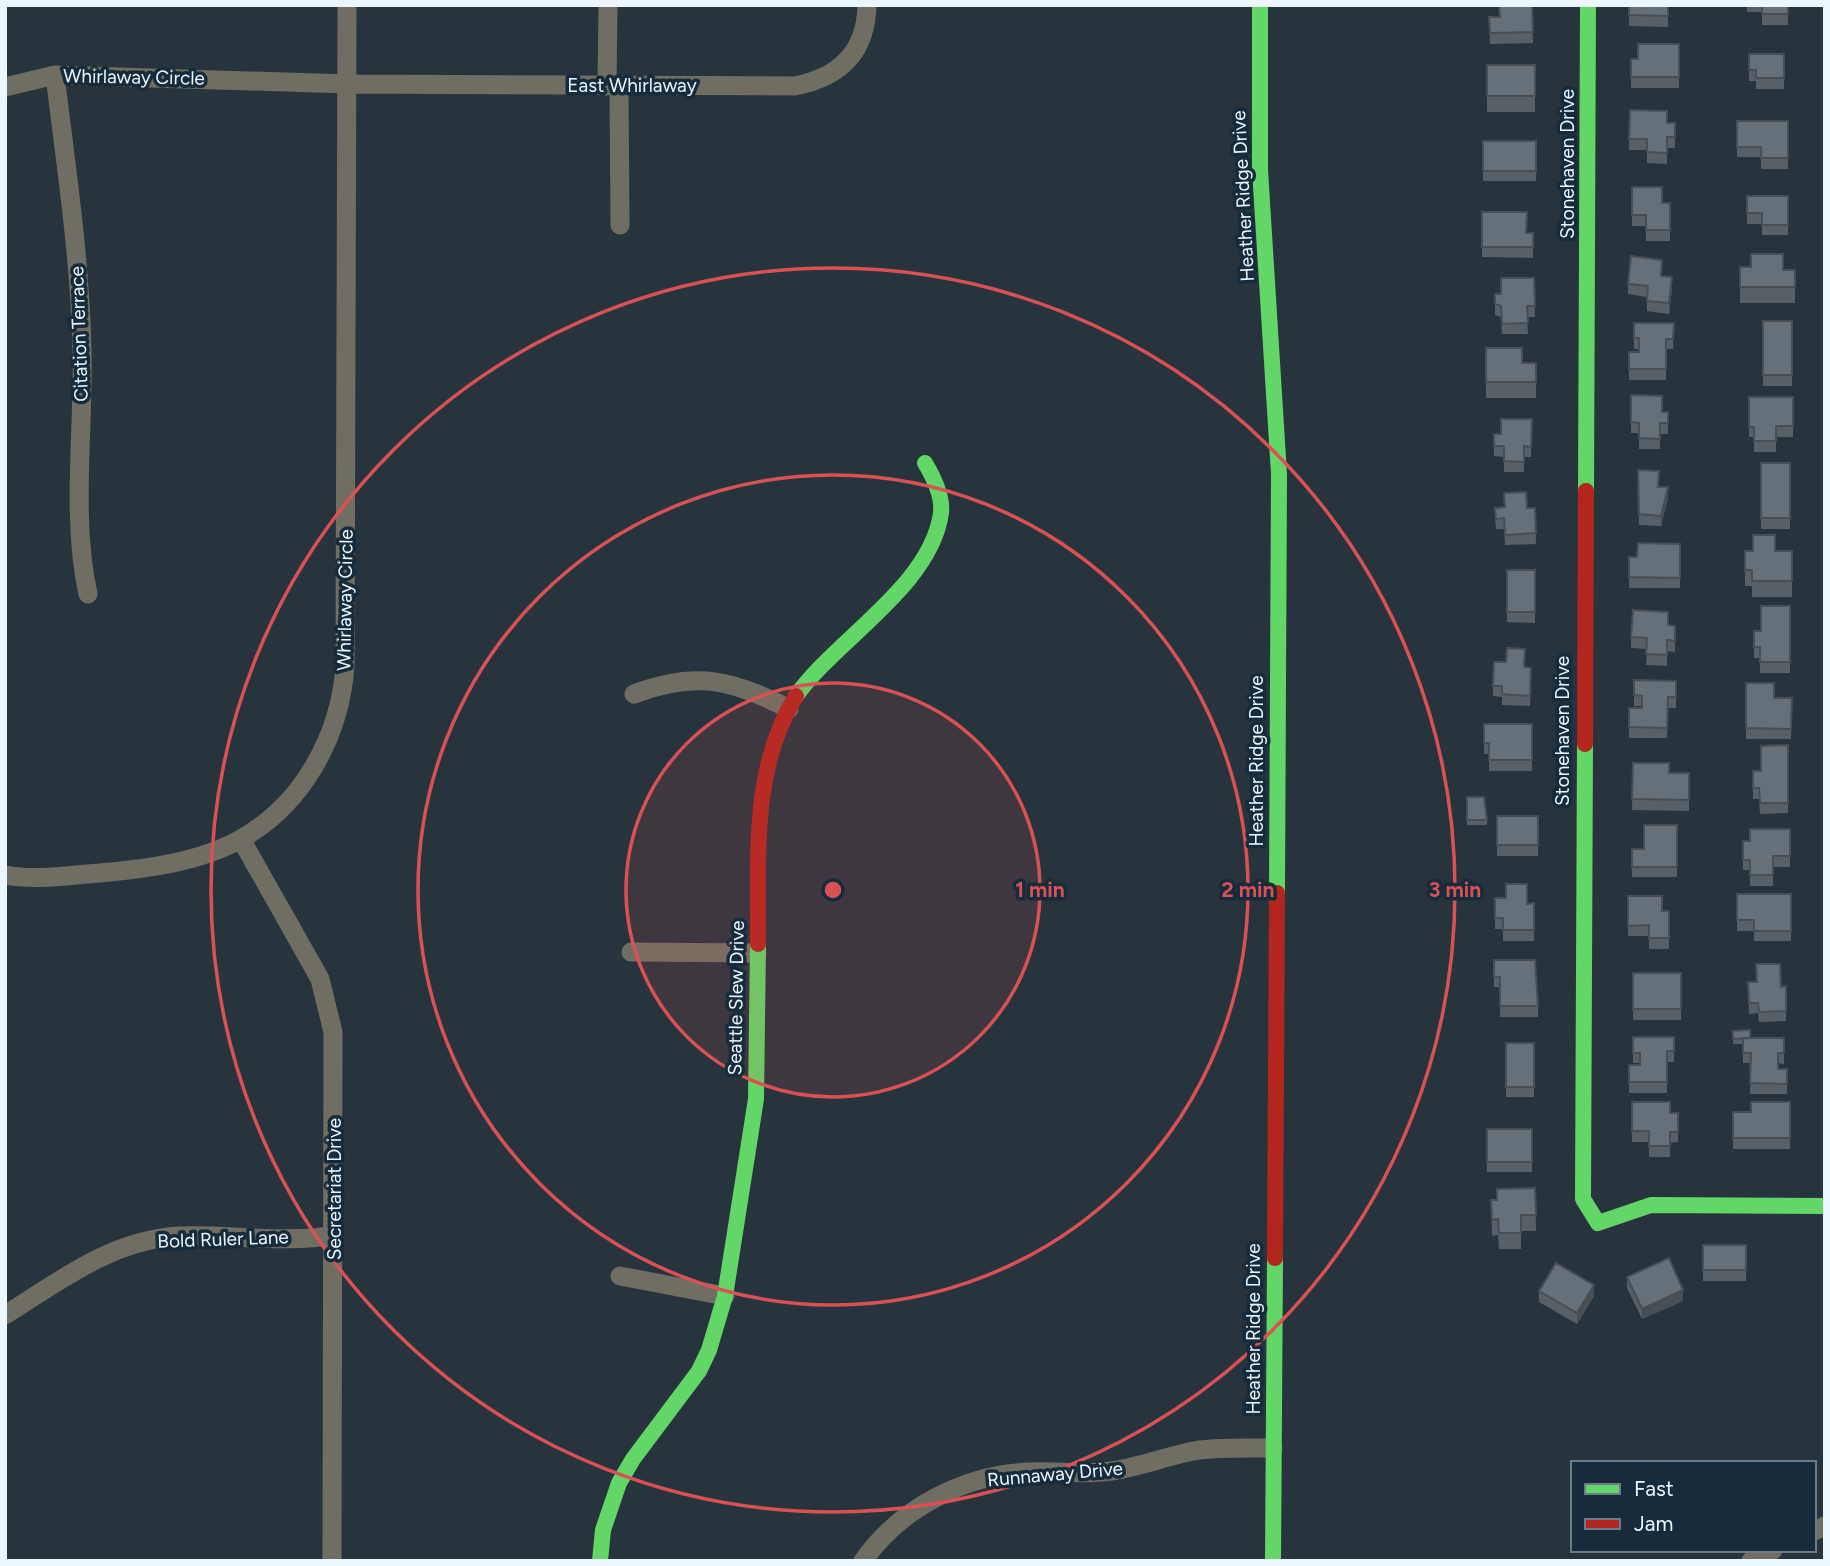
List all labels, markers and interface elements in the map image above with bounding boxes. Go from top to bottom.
street label: Whirlaway Circle [63,64,205,90]
street label: East Whirlaway [567,74,697,97]
street label: Stonehaven Drive [1556,89,1579,239]
street label: Heather Ridge Drive [1227,110,1259,282]
street label: Citation Terrace [65,266,93,402]
street label: Whirlaway Circle [332,529,358,671]
street label: Stonehaven Drive [1551,656,1574,806]
street label: Heather Ridge Drive [1245,675,1268,847]
text: 1 min [1015,877,1065,902]
text: 2 min [1222,877,1274,902]
text: 3 min [1429,877,1481,902]
centre of rings [821,878,845,902]
street label: Seattle Slew Drive [723,920,749,1076]
street label: Secretariat Drive [323,1118,346,1260]
street label: Bold Ruler Lane [157,1225,289,1253]
street label: Heather Ridge Drive [1242,1243,1265,1415]
street label: Runnaway Drive [986,1457,1124,1491]
legend [1571,1461,1816,1552]
text: Fast [1634,1476,1674,1501]
text: Jam [1634,1511,1673,1536]

